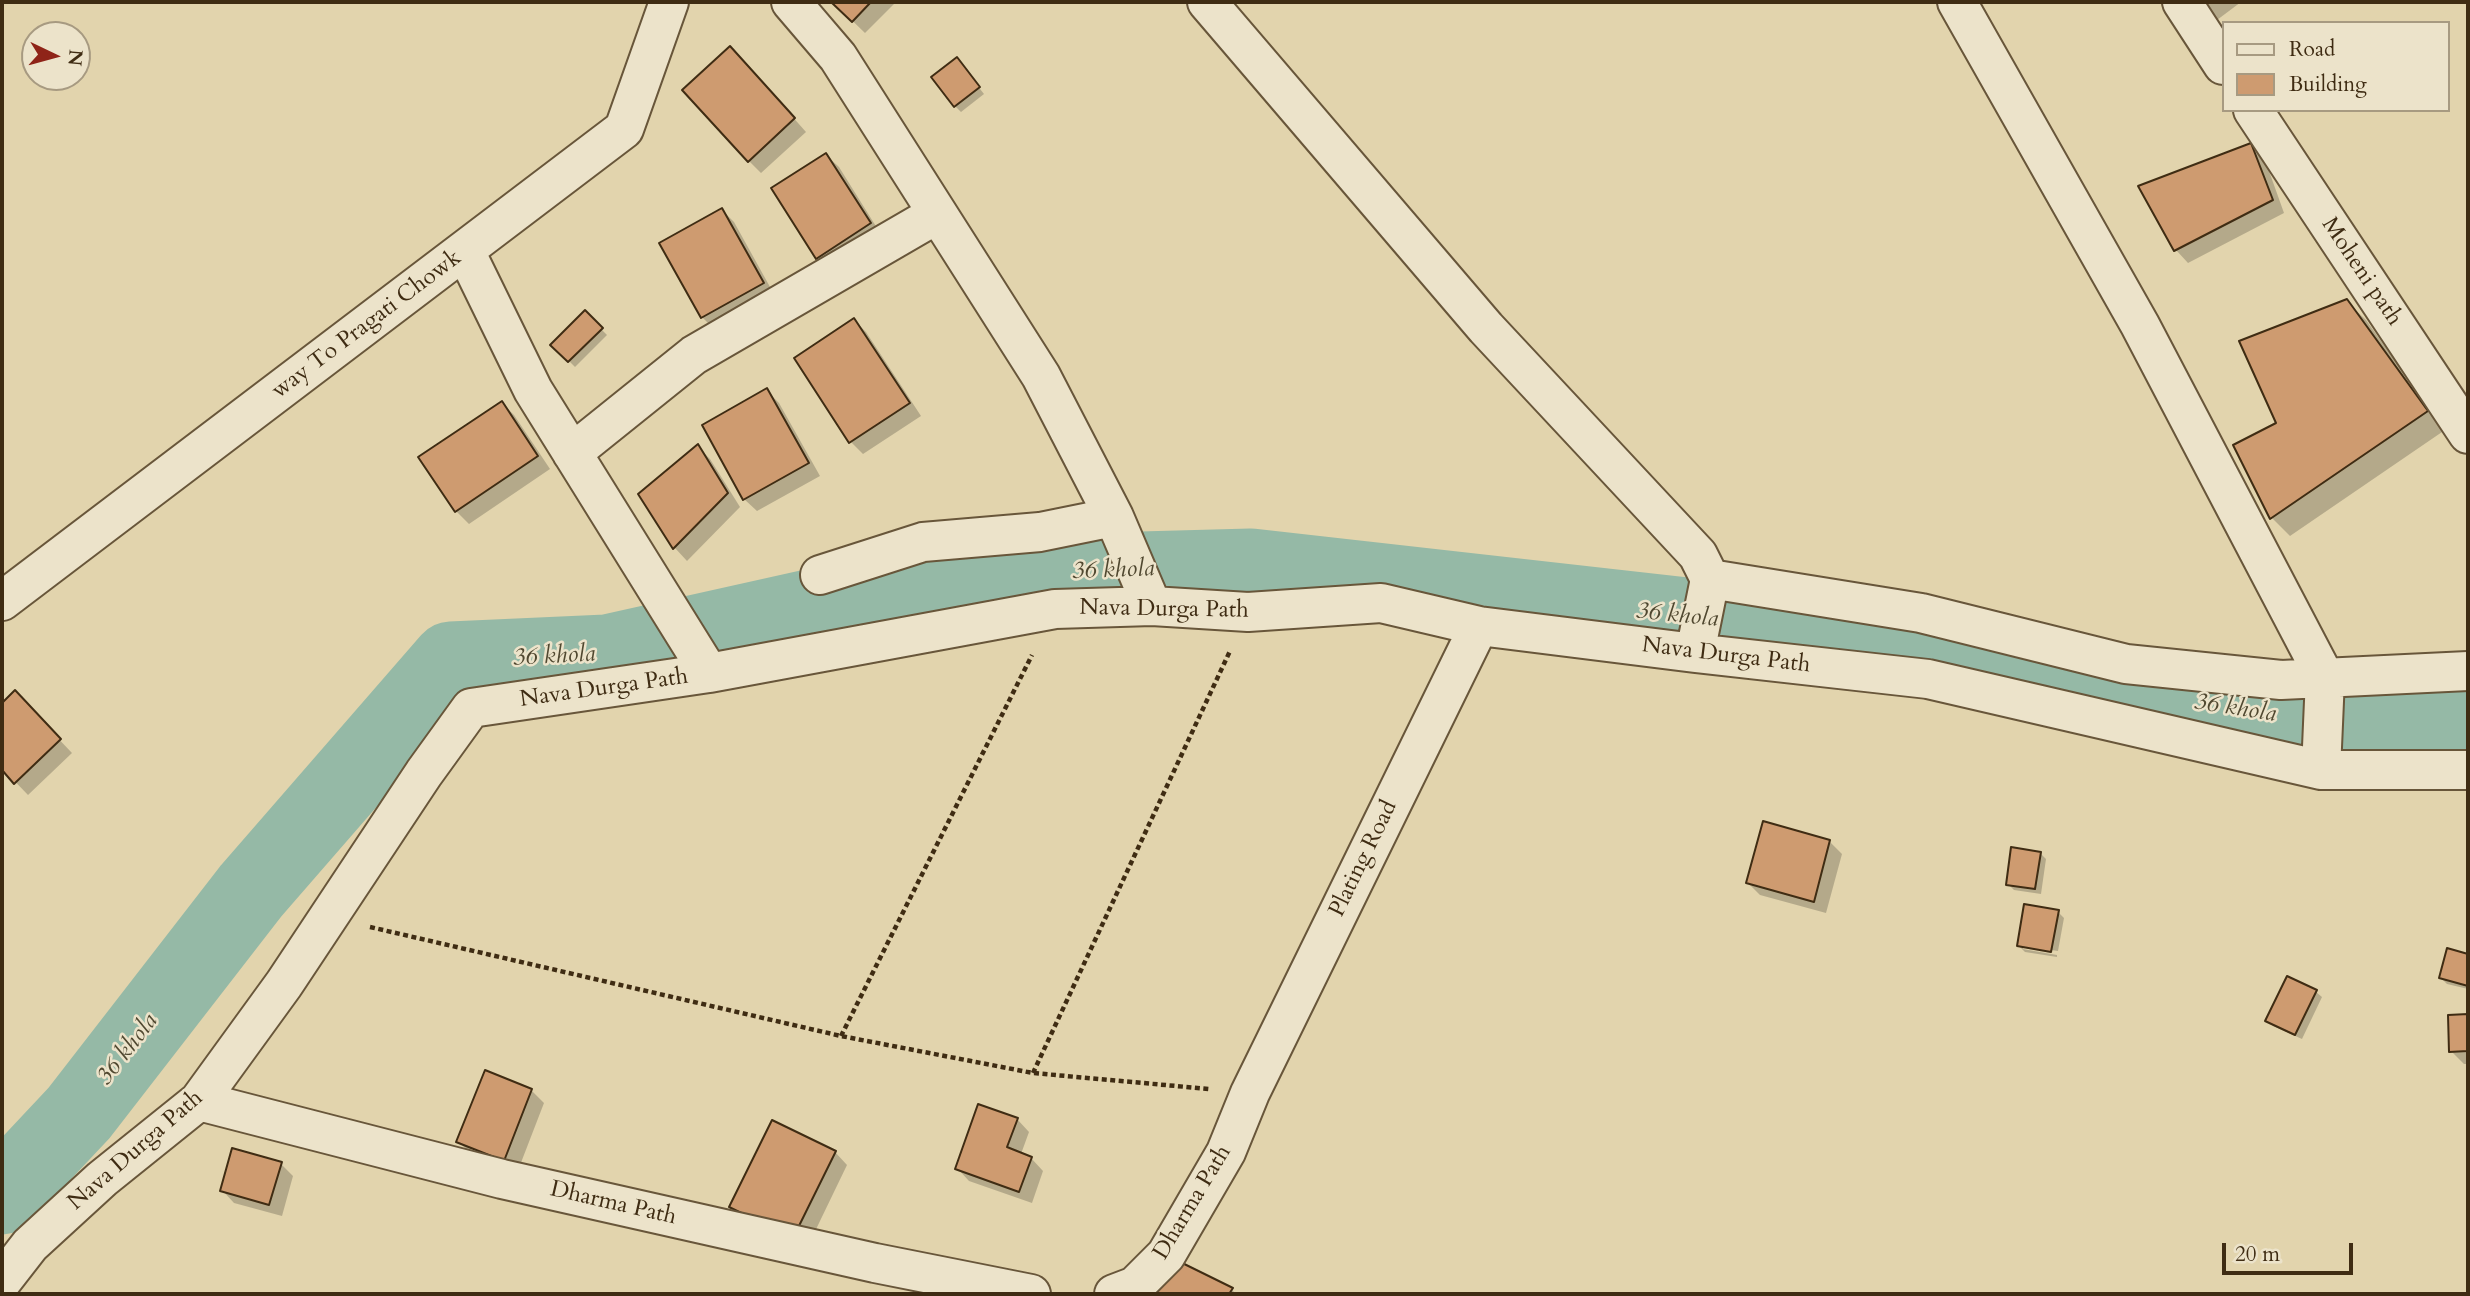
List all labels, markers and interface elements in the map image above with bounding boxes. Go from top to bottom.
north arrow [21,21,91,91]
legend [2222,21,2449,112]
text: Road [2289,35,2335,64]
text: N [61,48,89,67]
text: Building [2289,70,2367,99]
street label: Moheni path [2315,212,2407,332]
street label: way To Pragati Chowk [267,245,467,405]
water label: 36 khola [1071,555,1155,587]
street label: Nava Durga Path [1079,595,1249,625]
water label: 36 khola [1634,597,1720,635]
street label: Nava Durga Path [1640,632,1812,680]
water label: 36 khola [512,640,596,674]
street label: Nava Durga Path [518,664,690,714]
water label: 36 khola [2192,688,2278,730]
street label: Plating Road [1324,796,1404,922]
water label: 36 khola [91,1008,165,1092]
street label: Nava Durga Path [63,1085,209,1217]
street label: Dharma Path [1148,1141,1238,1265]
street label: Dharma Path [547,1176,679,1232]
scale bar [2225,1230,2356,1274]
text: 20 m [2235,1240,2280,1269]

